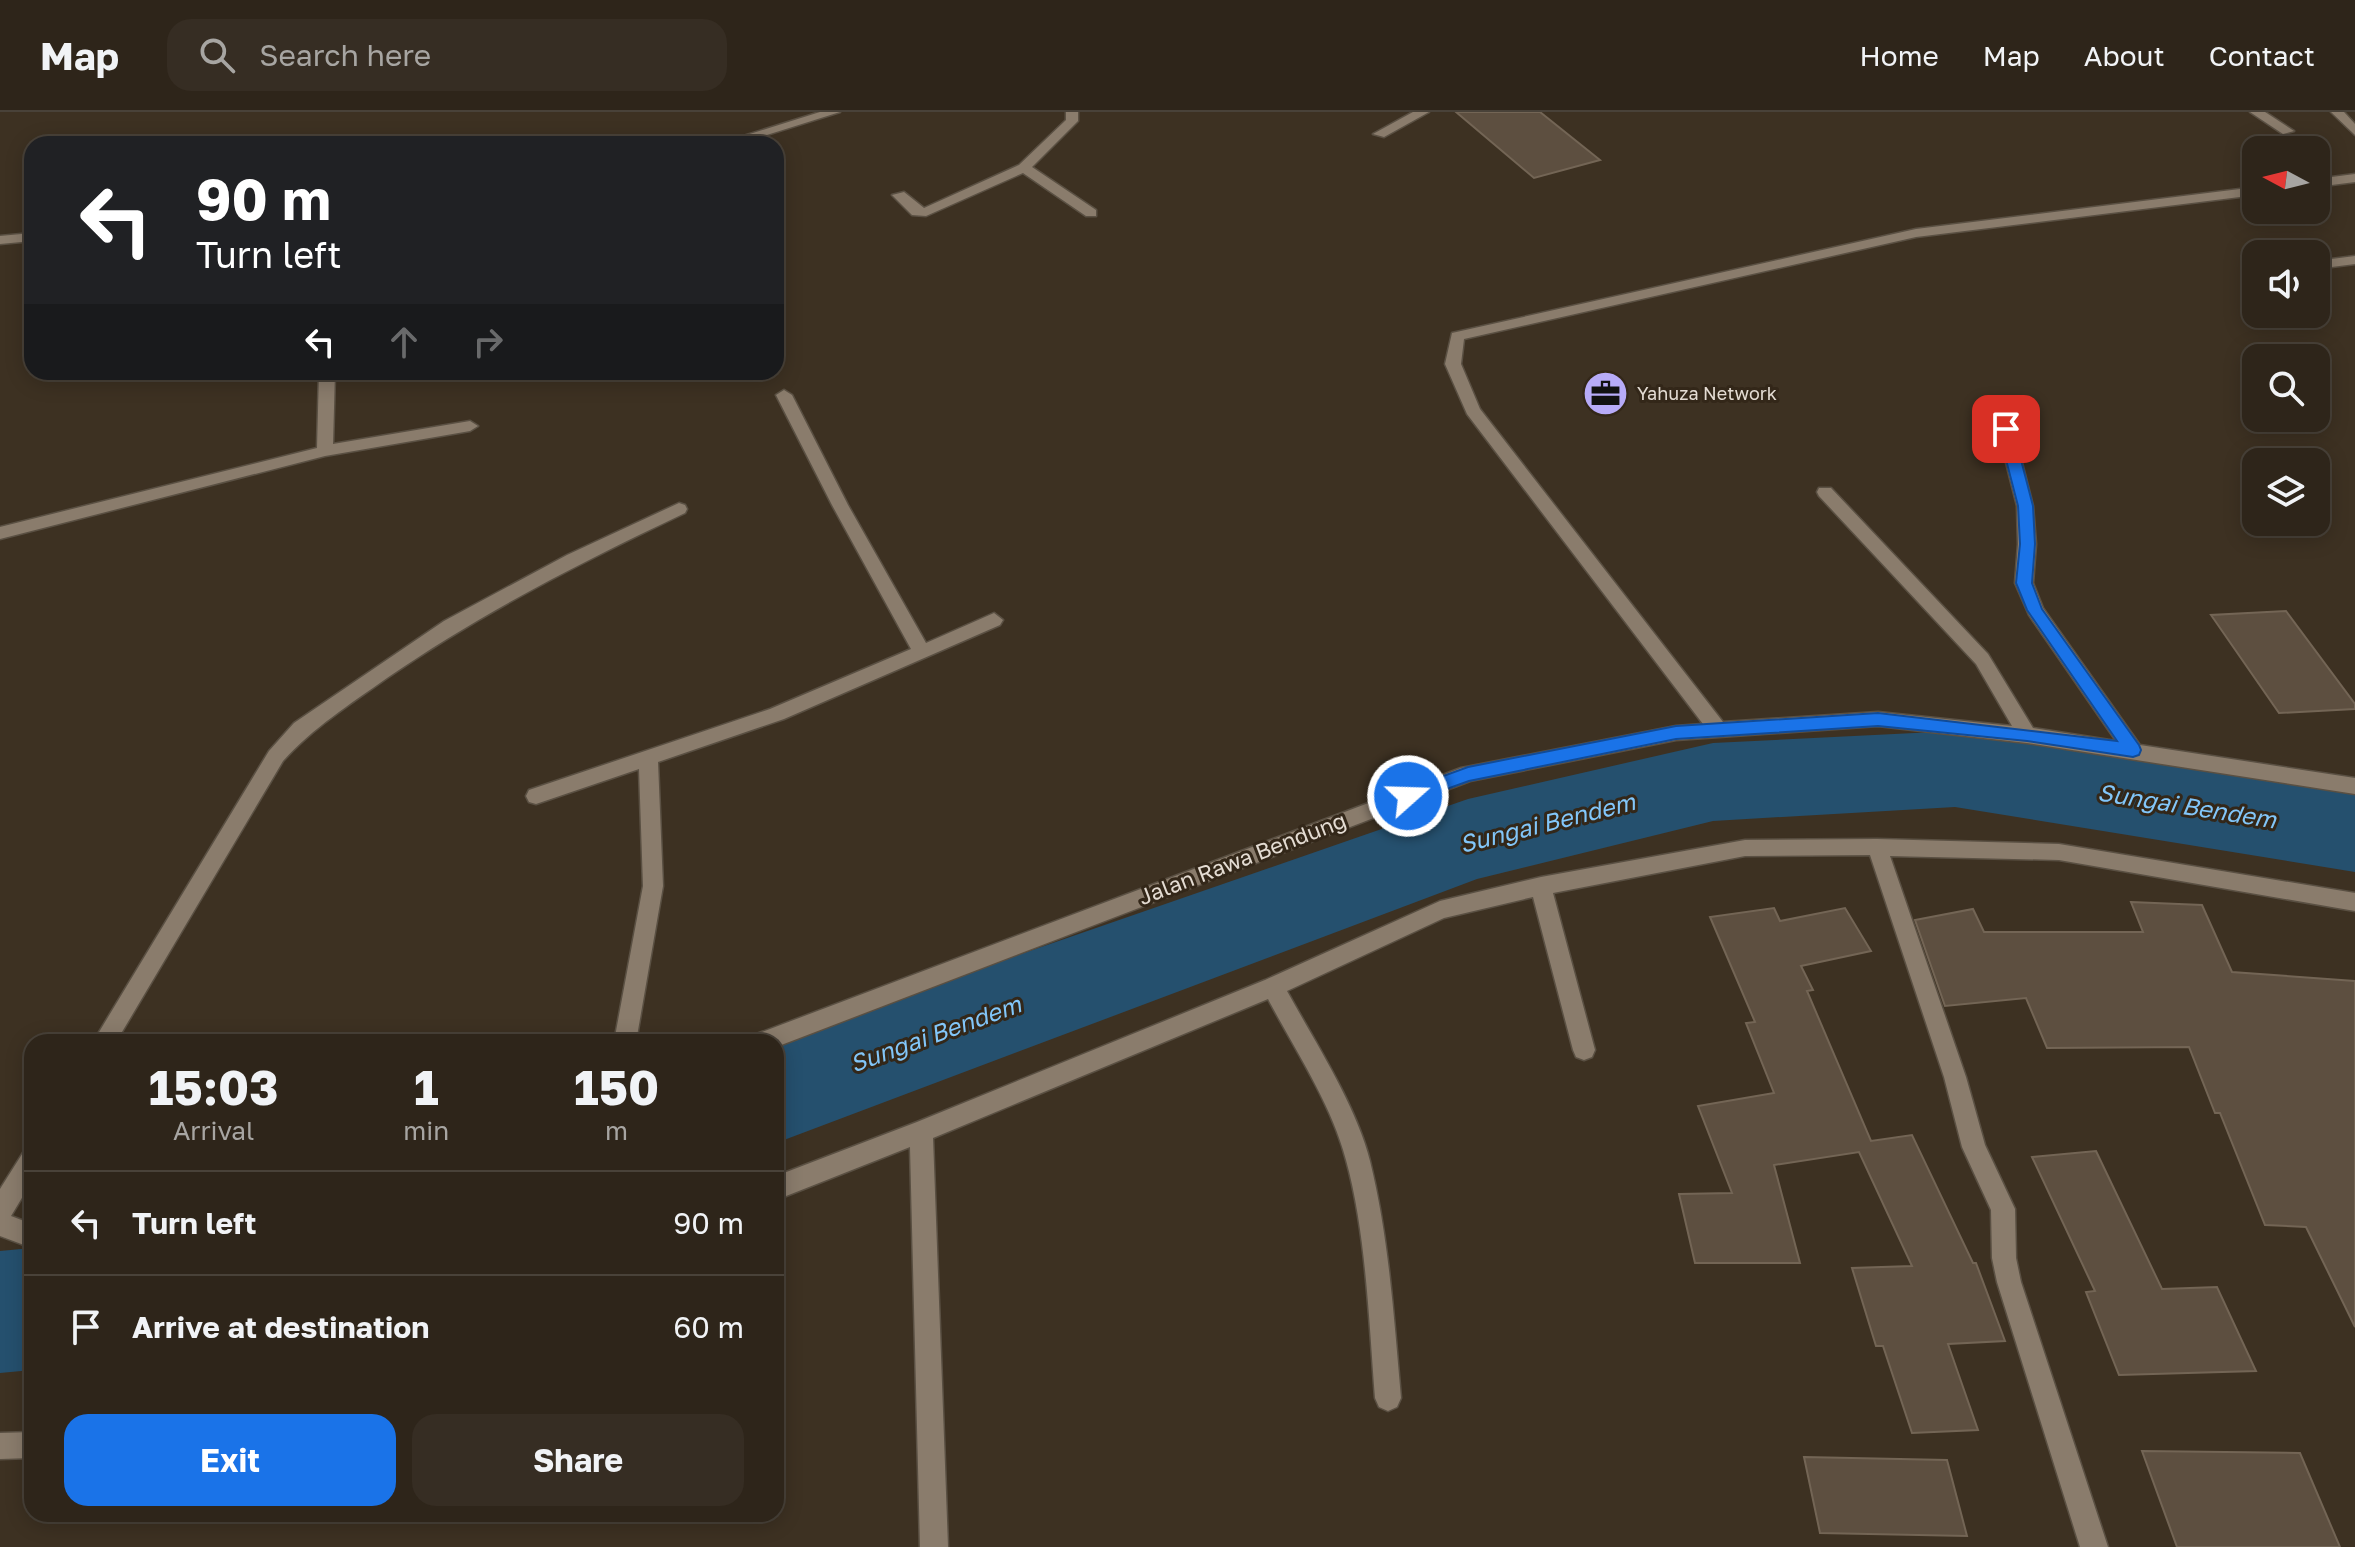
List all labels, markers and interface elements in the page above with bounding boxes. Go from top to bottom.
search box [167,19,727,91]
text: Map [40,33,119,78]
icon: search [195,33,239,77]
text: Search here [259,37,431,73]
text: Home [1860,39,1939,72]
text: Map [1983,39,2040,72]
text: About [2084,39,2165,72]
text: Contact [2209,39,2315,72]
north arrow [2242,136,2330,224]
map controls [2242,136,2330,536]
text: 90 m [196,165,331,232]
icon: left [64,168,168,272]
text: Turn left [196,233,342,276]
button: sound [2242,240,2330,328]
icon: left [298,320,342,364]
icon: ahead [382,320,426,364]
icon: right [466,320,510,364]
button: search [2242,344,2330,432]
office icon: Yahuza Network [1582,369,1630,417]
place label: Yahuza Network [1637,382,1777,404]
pin [1972,395,2040,463]
icon: arrive [1984,407,2028,451]
button: layers [2242,448,2330,536]
position arrow [1366,754,1450,838]
water label: Sungai Bendem [2096,777,2280,835]
water label: Sungai Bendem [1456,786,1640,859]
street label: Jalan Rawa Bendung [1134,806,1350,910]
water label: Sungai Bendem [845,988,1027,1078]
text: 15:03 [149,1058,279,1116]
text: 1 [414,1058,439,1116]
text: 150 [574,1058,659,1116]
text: Arrival [173,1115,254,1146]
text: min [403,1115,449,1146]
text: m [605,1115,628,1146]
icon: left [64,1201,108,1245]
text: Turn left [132,1205,257,1241]
text: 90 m [673,1205,744,1241]
icon: arrive [64,1305,108,1349]
text: Arrive at destination [132,1309,429,1345]
text: 60 m [673,1309,744,1345]
button: Exit [64,1414,396,1506]
button: Share [412,1414,744,1506]

